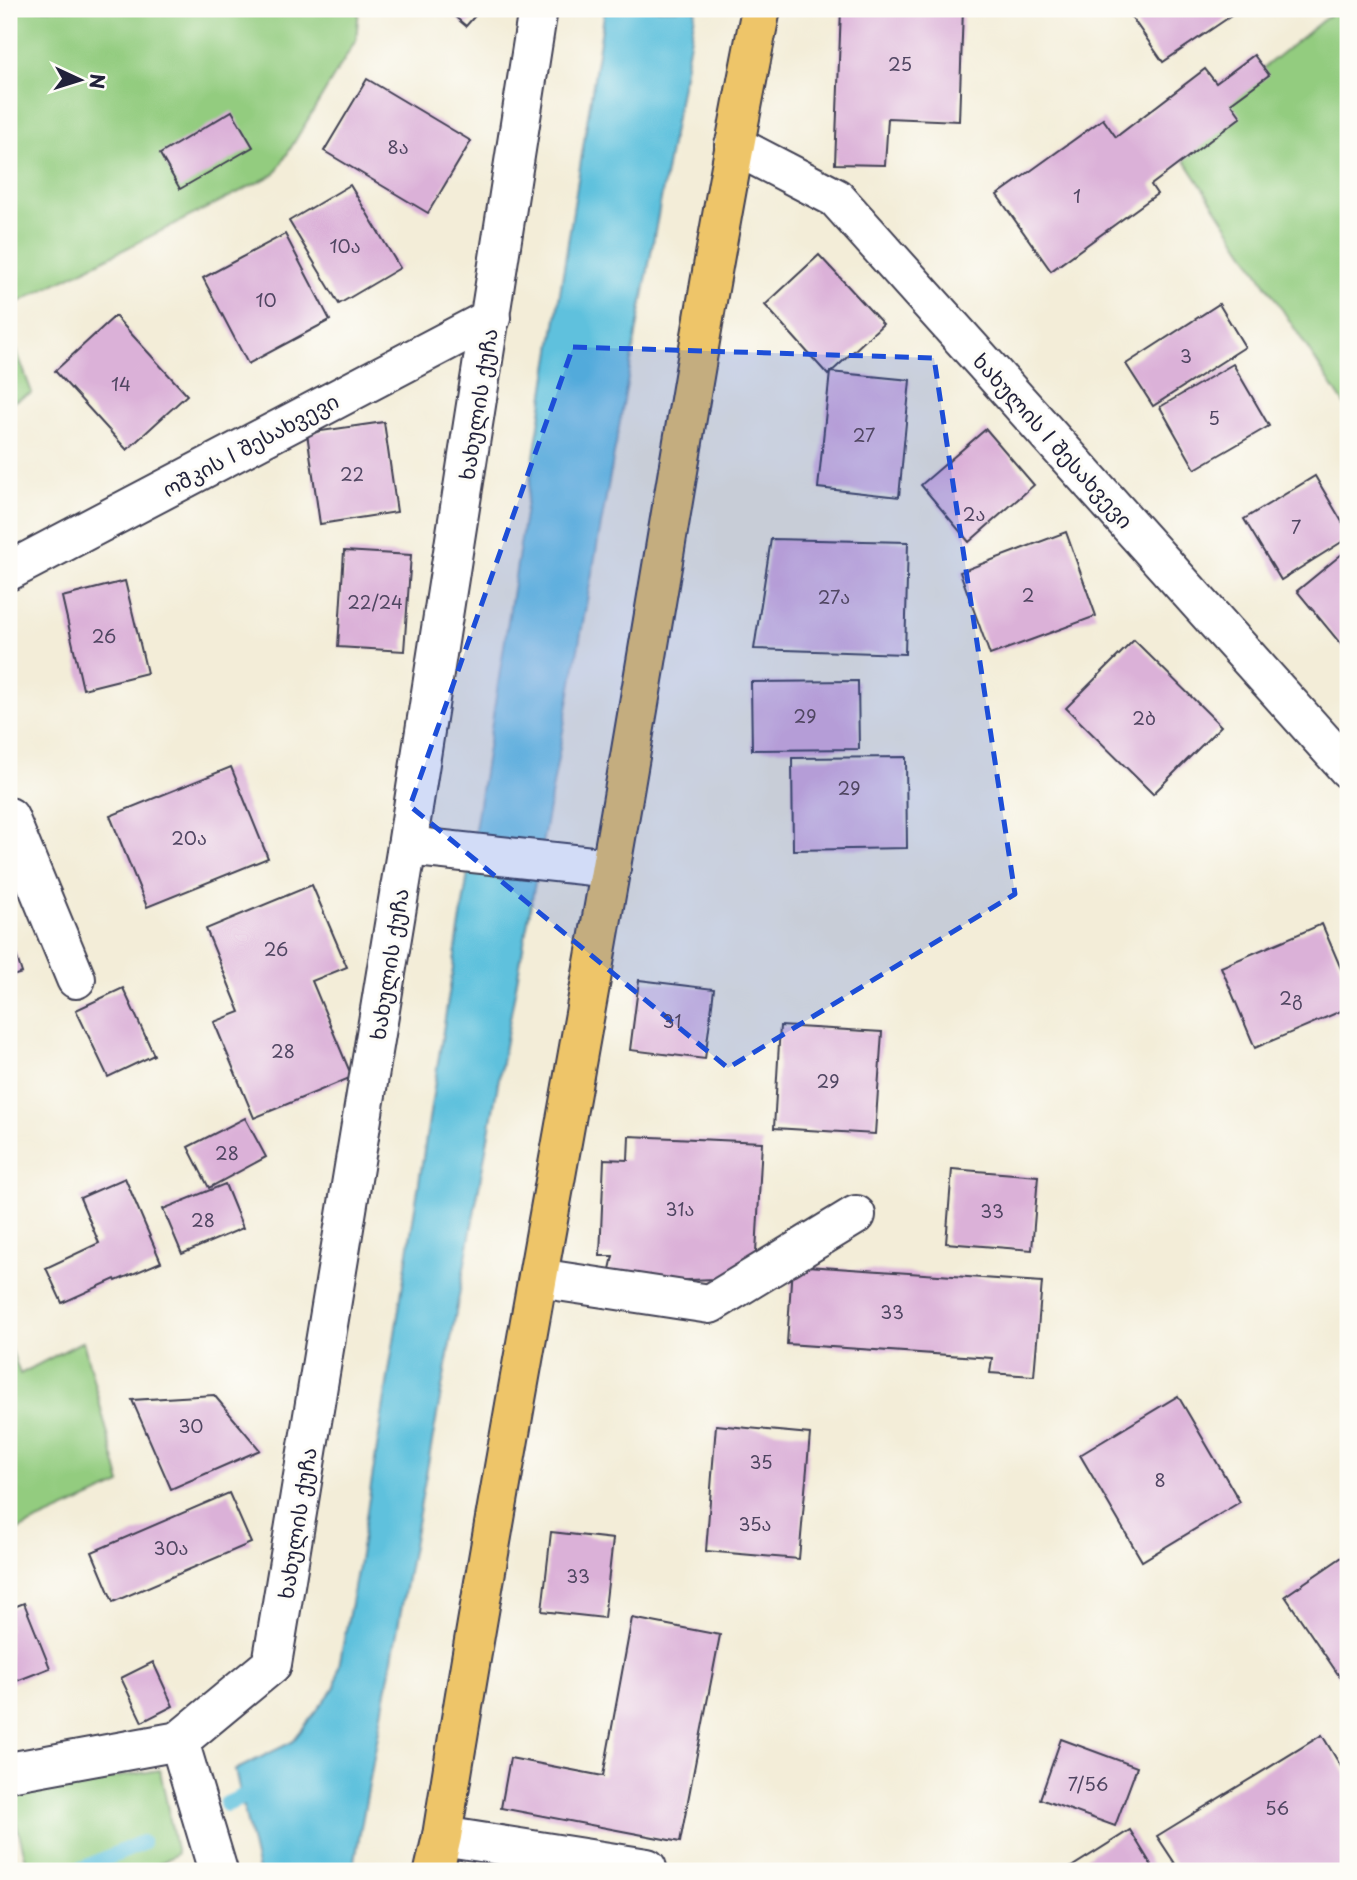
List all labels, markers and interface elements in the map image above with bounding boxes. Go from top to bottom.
north arrow [46,46,116,116]
house number: 25 [888,50,912,77]
text: N [83,73,112,90]
house number: 8ა [387,133,409,160]
house number: 1 [1073,182,1081,209]
house number: 10ა [329,232,361,259]
house number: 10 [255,286,277,313]
street label: ხახულის ქუჩა [449,326,505,482]
house number: 3 [1180,342,1192,369]
street label: ხახულის I შესახვევი [966,345,1142,535]
house number: 14 [111,370,131,397]
street label: ოშკის I შესახვევი [156,384,344,504]
house number: 5 [1208,404,1220,431]
house number: 27 [853,421,875,448]
house number: 22 [340,460,364,487]
house number: 2ა [963,500,985,527]
house number: 7 [1291,513,1301,540]
house number: 2 [1022,581,1034,608]
house number: 27ა [818,583,850,610]
house number: 22/24 [347,588,403,615]
house number: 26 [92,622,116,649]
house number: 29 [794,702,816,729]
house number: 2ბ [1132,704,1156,731]
house number: 29 [838,774,860,801]
house number: 20ა [171,824,207,851]
street label: ხახულის ქუჩა [360,886,416,1042]
house number: 26 [264,935,288,962]
house number: 2გ [1279,984,1303,1011]
house number: 31 [663,1007,681,1034]
house number: 28 [271,1037,295,1064]
house number: 29 [817,1067,839,1094]
house number: 28 [215,1139,239,1166]
house number: 31ა [666,1195,694,1222]
house number: 33 [980,1197,1004,1224]
house number: 28 [191,1206,215,1233]
house number: 33 [880,1298,904,1325]
house number: 30 [178,1412,204,1439]
street label: ხახულის ქუჩა [268,1445,324,1601]
house number: 35 [749,1448,773,1475]
house number: 8 [1154,1466,1166,1493]
house number: 35ა [739,1510,771,1537]
house number: 30ა [154,1534,188,1561]
house number: 33 [566,1562,590,1589]
house number: 7/56 [1068,1770,1108,1797]
house number: 56 [1265,1794,1289,1821]

